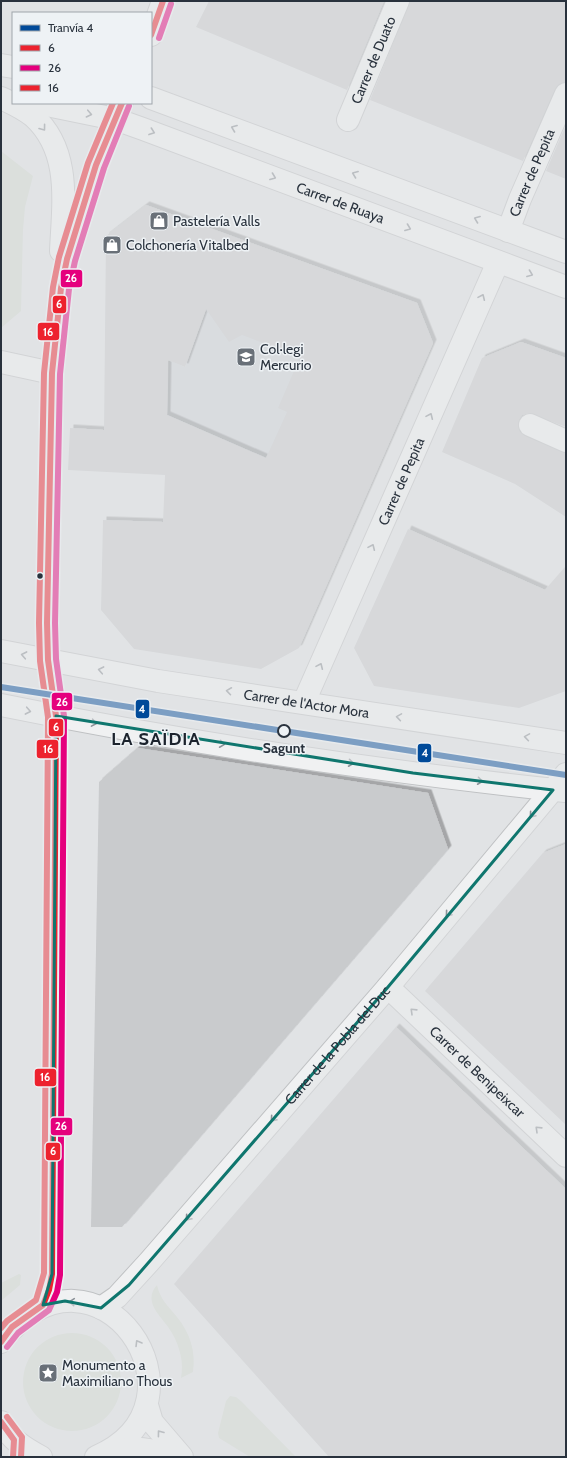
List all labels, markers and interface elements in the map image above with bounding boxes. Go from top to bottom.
legend [12,12,152,104]
street label: Carrer de Duato [347,13,400,107]
text: Tranvía 4 [48,20,93,35]
text: 6 [48,40,55,55]
text: 26 [48,60,61,75]
text: 16 [48,80,59,95]
one-way arrow [85,109,92,117]
one-way arrow [39,124,46,131]
one-way arrow [230,124,237,132]
street label: Carrer de Pepita [505,126,559,219]
one-way arrow [148,127,155,135]
one-way arrow [352,170,359,178]
one-way arrow [270,173,277,181]
street label: Carrer de Ruaya [294,178,387,227]
shop icon: Pastelería Valls [148,210,170,232]
place label: Pastelería Valls [173,212,260,230]
one-way arrow [474,216,481,224]
one-way arrow [405,223,412,231]
shop icon: Colchonería Vitalbed [101,234,123,256]
place label: Colchonería Vitalbed [126,236,249,254]
line badge: 26 [60,269,83,288]
one-way arrow [526,269,533,277]
text: 26 [65,271,77,285]
one-way arrow [478,293,486,300]
line badge: 6 [52,295,67,314]
text: 6 [56,297,62,311]
line badge: 16 [37,322,60,341]
text: 16 [43,325,53,339]
place label: Col·legi Mercurio [260,340,312,374]
school or university icon: Col·legi Mercurio [235,346,257,368]
one-way arrow [425,412,433,420]
street label: Carrer de Pepita [374,435,429,528]
one-way arrow [367,544,375,552]
unlabelled marker [35,571,45,581]
one-way arrow [21,652,28,660]
one-way arrow [315,663,323,671]
one-way arrow [98,666,104,675]
street label: Carrer de l'Actor Mora [242,685,371,722]
one-way arrow [226,687,232,696]
line badge: 26 [51,692,73,711]
text: 26 [56,695,68,709]
line badge: 4 [135,699,150,719]
text: 4 [139,702,146,716]
one-way arrow [25,706,31,715]
one-way arrow [396,713,402,722]
line badge: 6 [48,718,64,737]
one-way arrow [91,719,97,727]
text: 6 [53,720,59,734]
marker: Sagunt [277,724,291,738]
district label: LA SAÏDIA [111,728,201,750]
one-way arrow [524,733,531,742]
line badge: 16 [36,739,59,759]
one-way arrow [219,739,225,748]
place label: Sagunt [263,739,305,757]
text: 16 [43,742,53,756]
line badge: 4 [417,743,432,763]
text: 4 [422,746,429,760]
one-way arrow [348,758,354,767]
one-way arrow [477,776,483,785]
one-way arrow [529,810,536,817]
one-way arrow [446,910,453,917]
street label: Carrer de la Pobla del Duc [281,982,394,1108]
one-way arrow [410,1008,418,1016]
street label: Carrer de Benipeixcar [426,1022,529,1122]
line badge: 16 [34,1068,57,1087]
text: 16 [40,1070,50,1084]
one-way arrow [270,1115,277,1122]
line badge: 26 [50,1117,73,1136]
text: 26 [55,1119,67,1133]
one-way arrow [535,1126,543,1134]
line badge: 6 [45,1142,61,1161]
text: 6 [50,1144,56,1158]
one-way arrow [185,1213,192,1220]
one-way arrow [69,1298,75,1307]
one-way arrow [135,1340,142,1347]
place label: Monumento a Maximiliano Thous [62,1356,173,1390]
place icon: Monumento a Maximiliano Thous [37,1362,59,1384]
one-way arrow [158,1430,165,1437]

